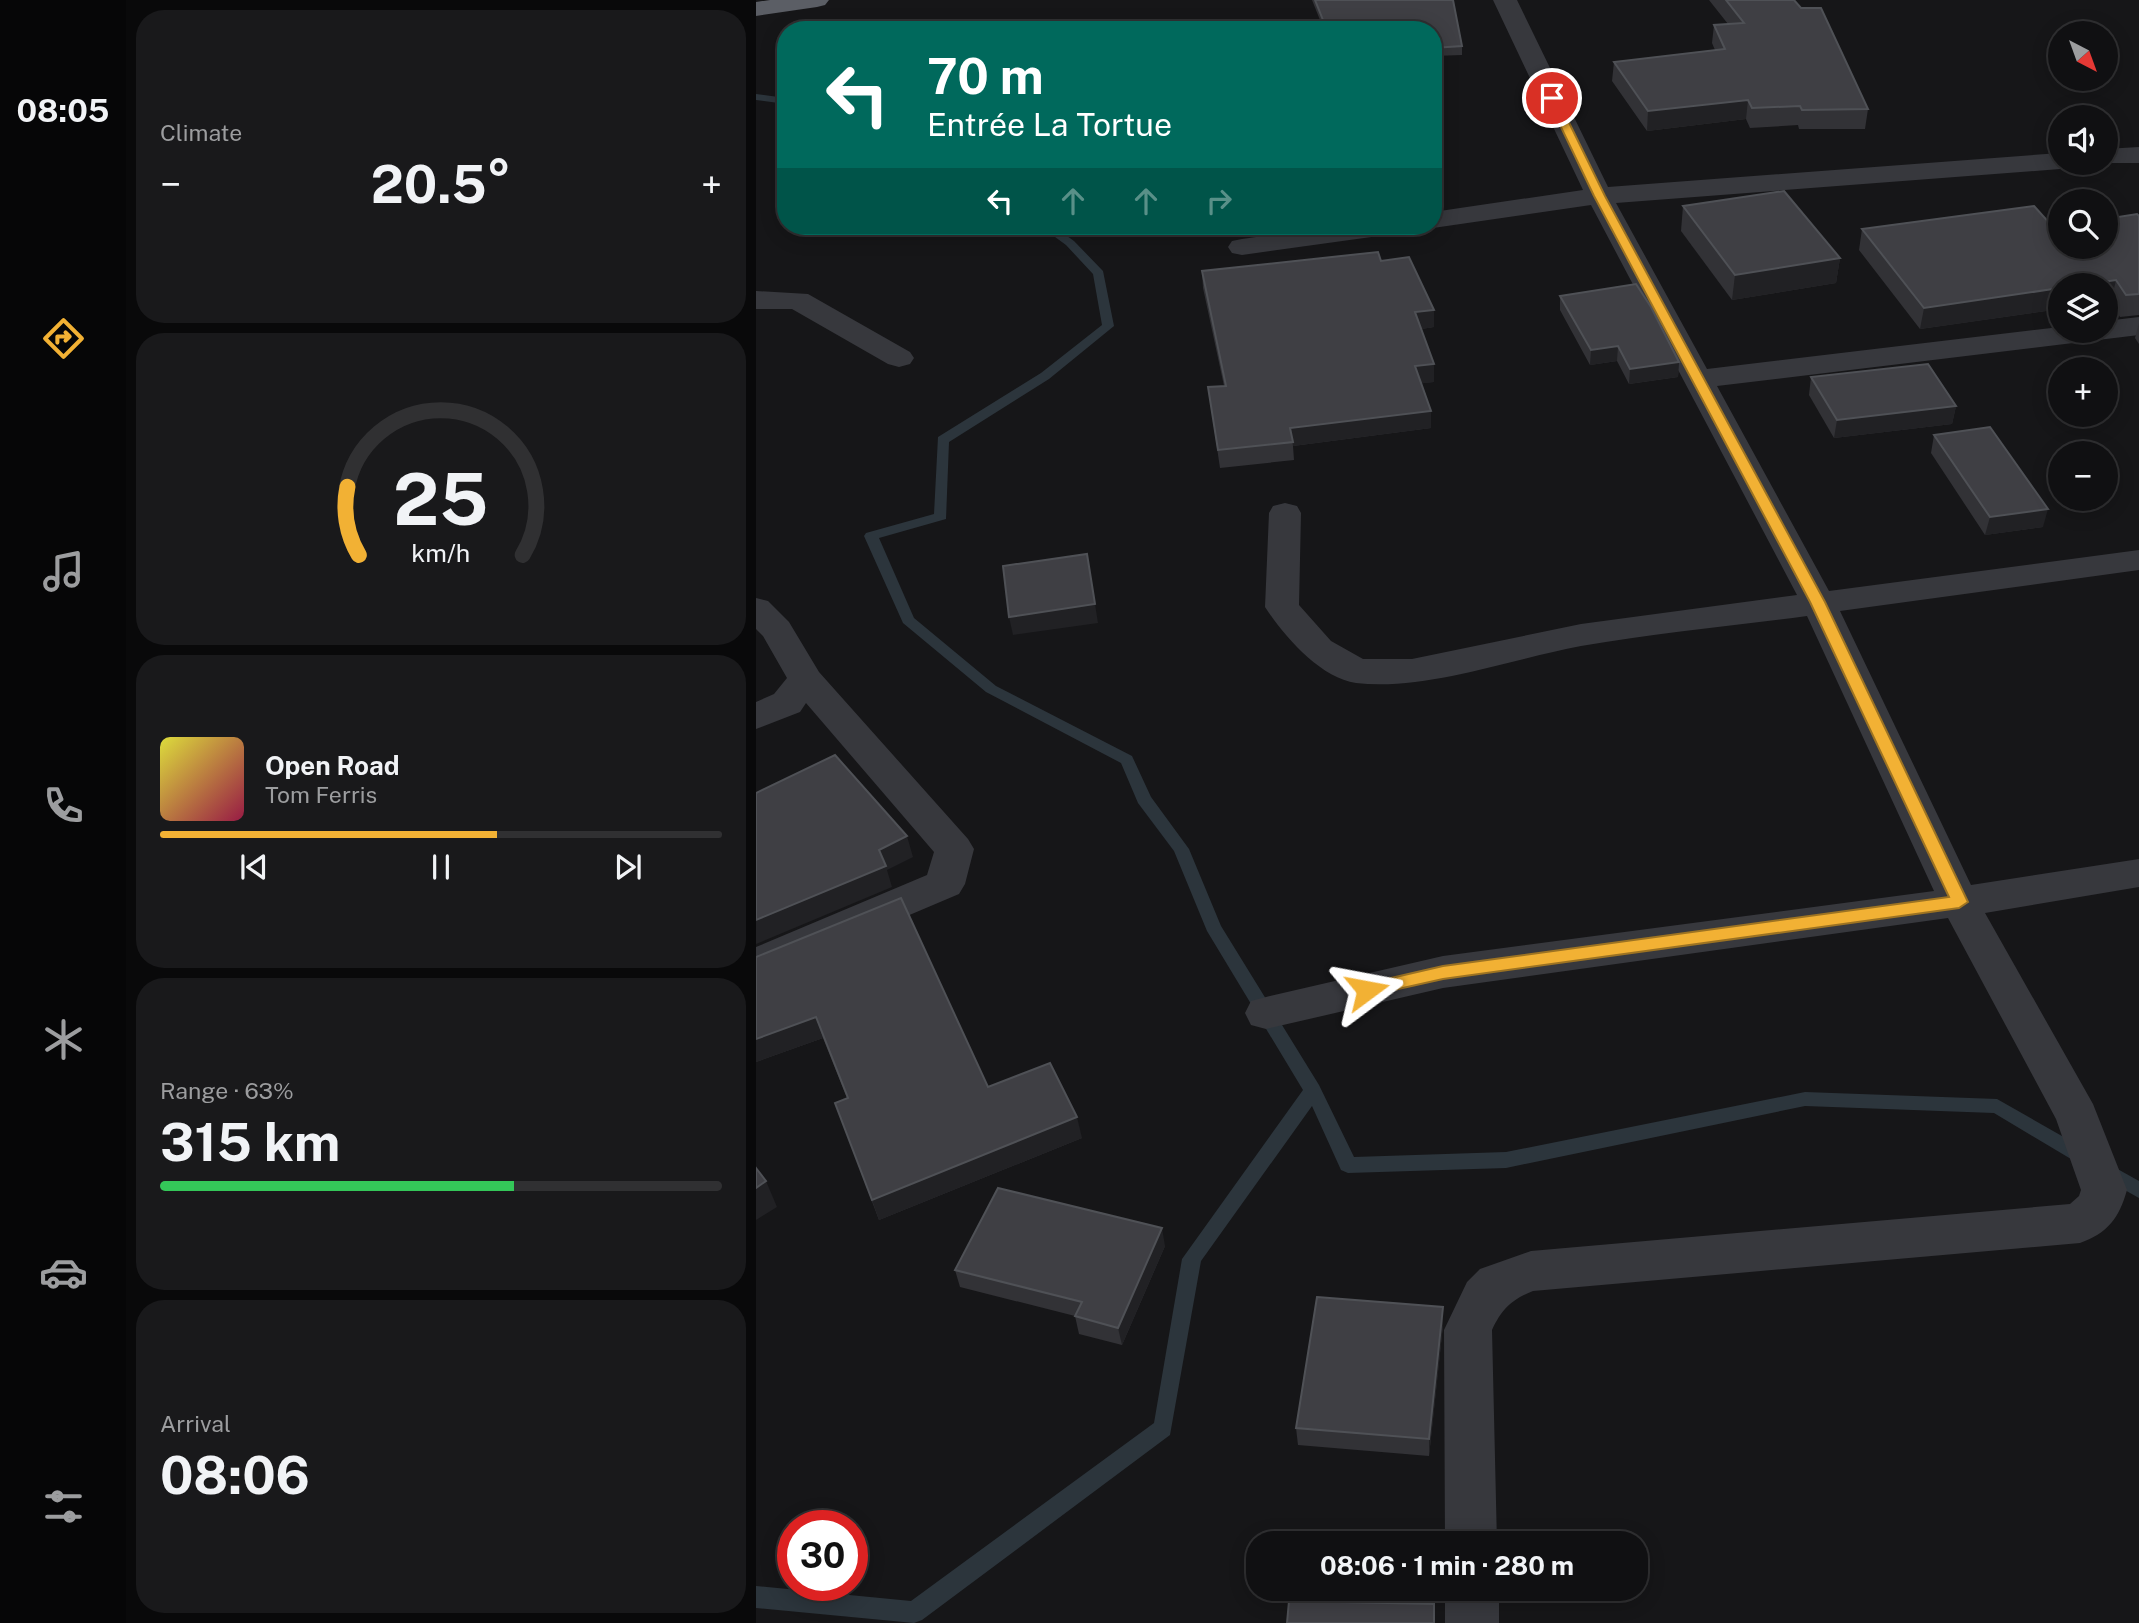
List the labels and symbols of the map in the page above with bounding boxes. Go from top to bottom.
north arrow [2048,21,2118,91]
pin [1522,68,1582,128]
position arrow [1330,953,1404,1027]
speed limit sign: 30 [777,1510,868,1601]

